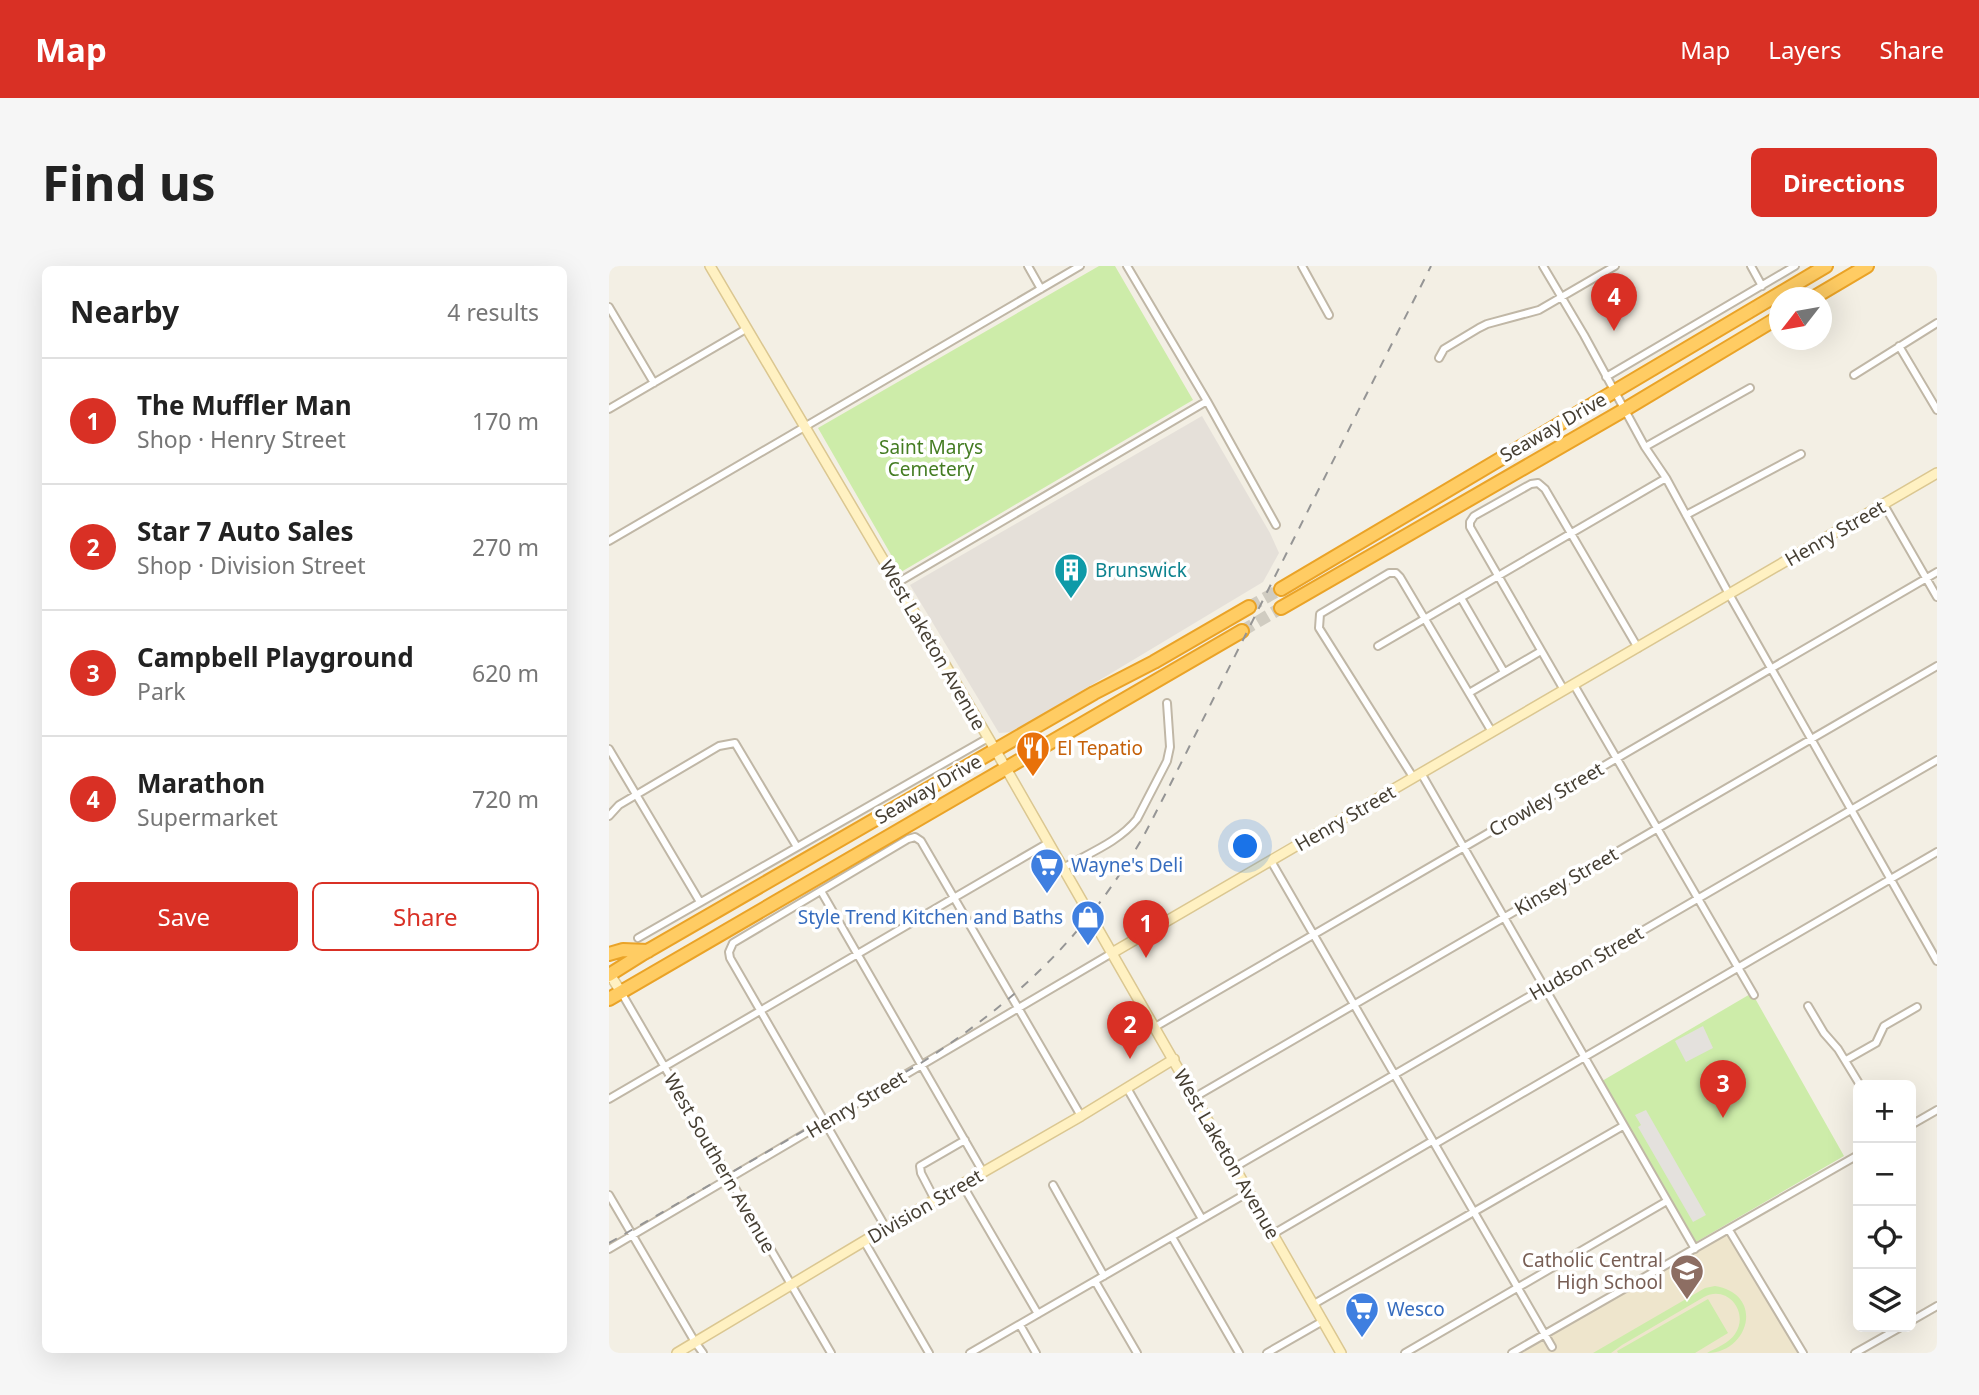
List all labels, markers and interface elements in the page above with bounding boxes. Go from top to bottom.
text: Map [35,27,107,72]
text: Map [1680,33,1730,66]
text: Layers [1768,33,1842,66]
text: Share [1880,33,1944,66]
button: Directions [1751,148,1937,217]
text: Find us [42,149,216,215]
pin: 4 [1591,273,1637,331]
north arrow [1769,287,1832,350]
text: Nearby [70,291,179,332]
text: 4 results [447,296,539,328]
street label: Seaway Drive [1495,386,1611,468]
text: The Muffler Man [137,387,352,423]
text: 1 [86,405,100,437]
text: 170 m [472,405,539,437]
text: Shop · Henry Street [137,423,346,455]
park label: Saint Marys Cemetery [879,434,983,482]
street label: Henry Street [1780,494,1890,572]
text: Star 7 Auto Sales [137,513,354,549]
text: 2 [86,531,100,563]
text: 270 m [472,531,539,563]
text: Shop · Division Street [137,549,366,581]
building icon: Brunswick [1052,551,1090,600]
street label: West Laketon Avenue [874,555,992,735]
place label: Brunswick [1095,557,1187,583]
text: Campbell Playground [137,639,414,675]
text: 3 [86,657,100,689]
text: 620 m [472,657,539,689]
text: Park [137,675,186,707]
restaurant icon: El Tepatio [1014,729,1052,778]
place label: El Tepatio [1057,735,1143,761]
street label: Seaway Drive [870,748,986,830]
street label: Crowley Street [1484,756,1608,842]
text: Marathon [137,765,265,801]
street label: Henry Street [1290,779,1400,857]
text: 4 [86,783,100,815]
text: 720 m [472,783,539,815]
text: Supermarket [137,801,278,833]
your location [1228,829,1262,863]
street label: Kinsey Street [1509,841,1623,921]
supermarket icon: Wayne's Deli [1028,846,1066,895]
place label: Wayne's Deli [1071,852,1183,878]
button: Save [70,882,298,951]
button: Share [312,882,539,951]
shop icon: Style Trend Kitchen and Baths [1069,898,1107,947]
pin: 1 [1123,900,1169,958]
place label: Style Trend Kitchen and Baths [798,904,1063,930]
street label: Hudson Street [1524,920,1648,1006]
pin: 2 [1107,1001,1153,1059]
pin: 3 [1700,1060,1746,1118]
street label: Henry Street [801,1064,911,1144]
street label: West Laketon Avenue [1168,1064,1286,1244]
street label: West Southern Avenue [658,1069,782,1257]
map controls [1853,1080,1916,1332]
button: + [1853,1080,1916,1143]
button: − [1853,1143,1916,1206]
street label: Division Street [863,1163,987,1249]
button: locate [1853,1206,1916,1269]
place label: Catholic Central High School [1522,1247,1663,1295]
school or university icon: Catholic Central High School [1668,1252,1706,1301]
button: layers [1853,1269,1916,1332]
supermarket icon: Wesco [1343,1290,1381,1339]
place label: Wesco [1387,1296,1445,1322]

